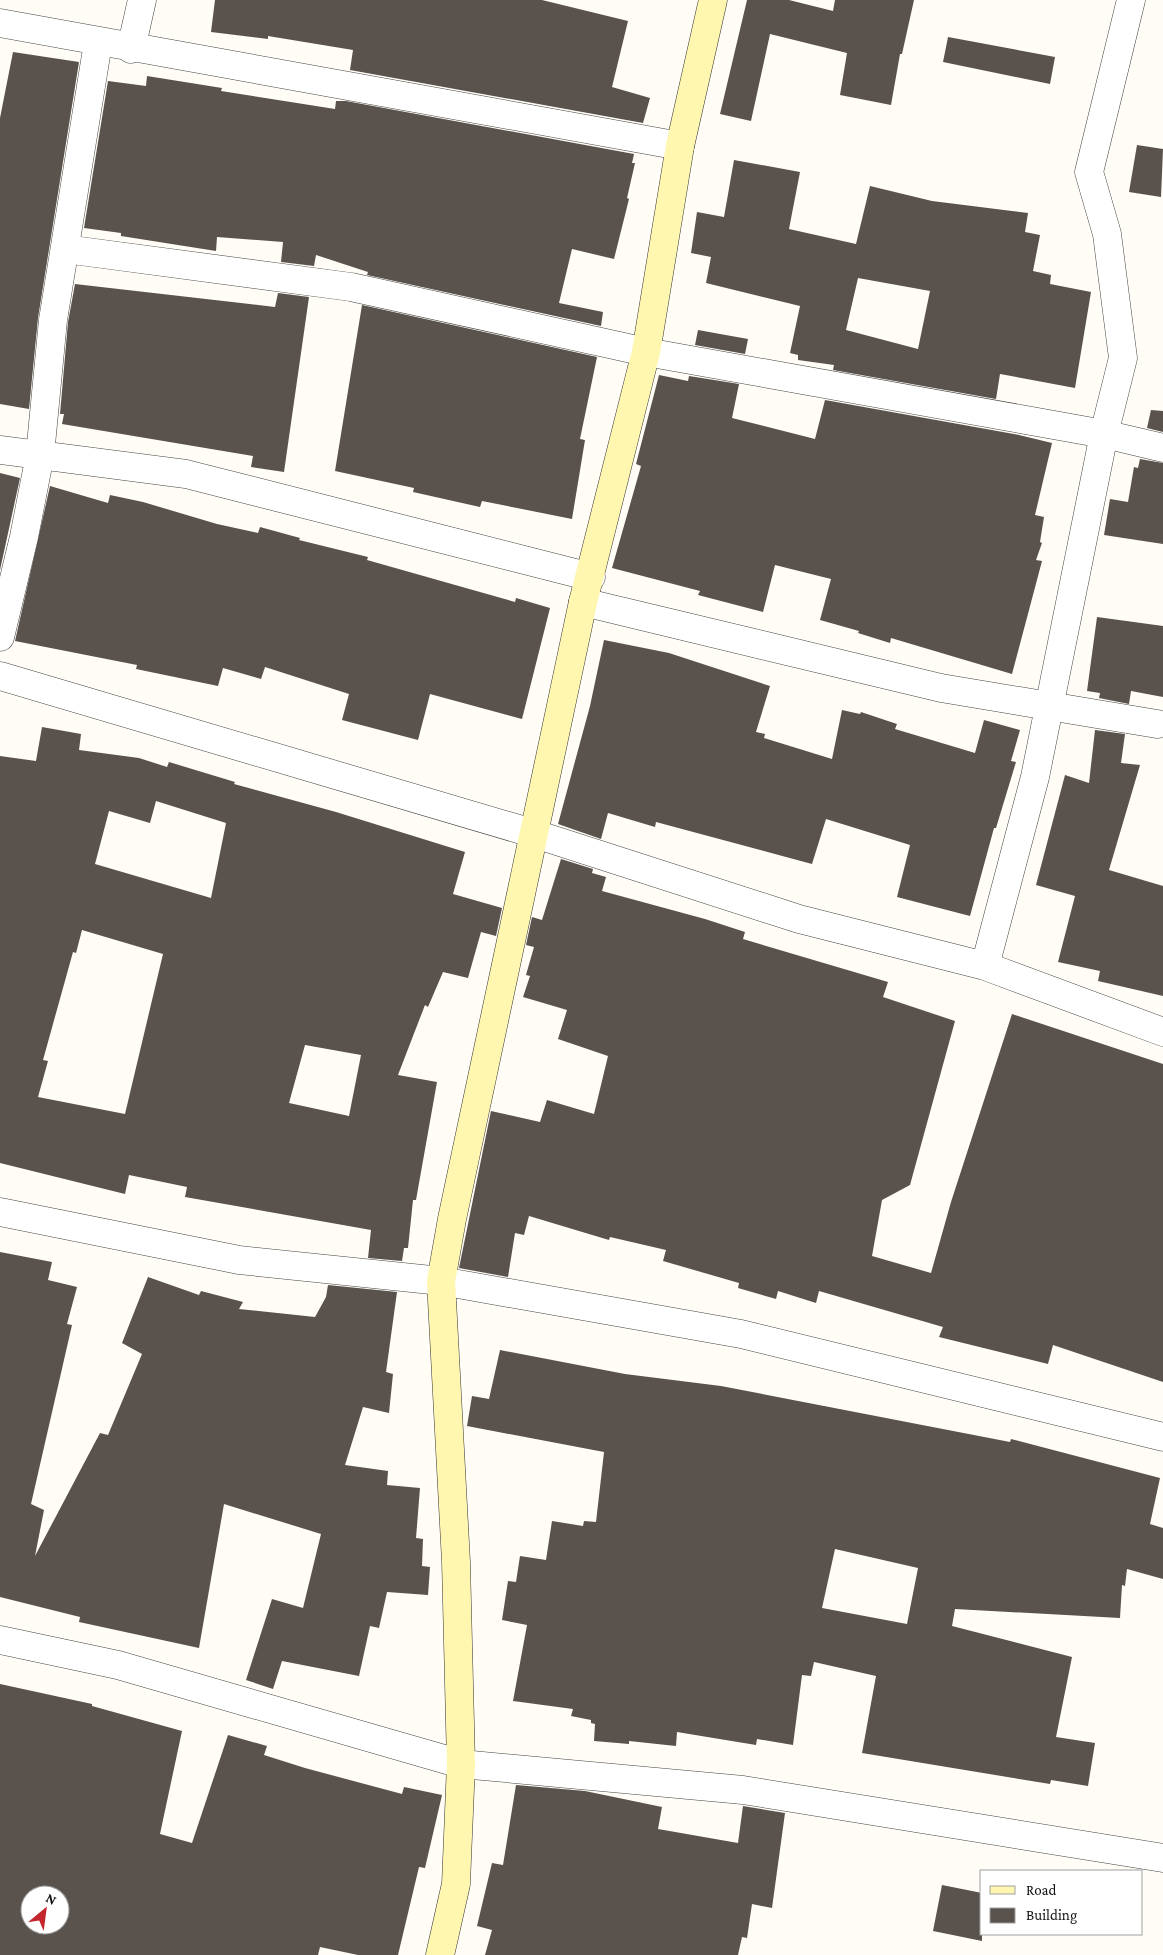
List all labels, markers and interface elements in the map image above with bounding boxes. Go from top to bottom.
legend [980,1870,1143,1935]
text: Road [1026,1882,1057,1898]
north arrow [20,1885,70,1935]
text: N [43,1889,60,1908]
text: Building [1026,1907,1077,1924]

